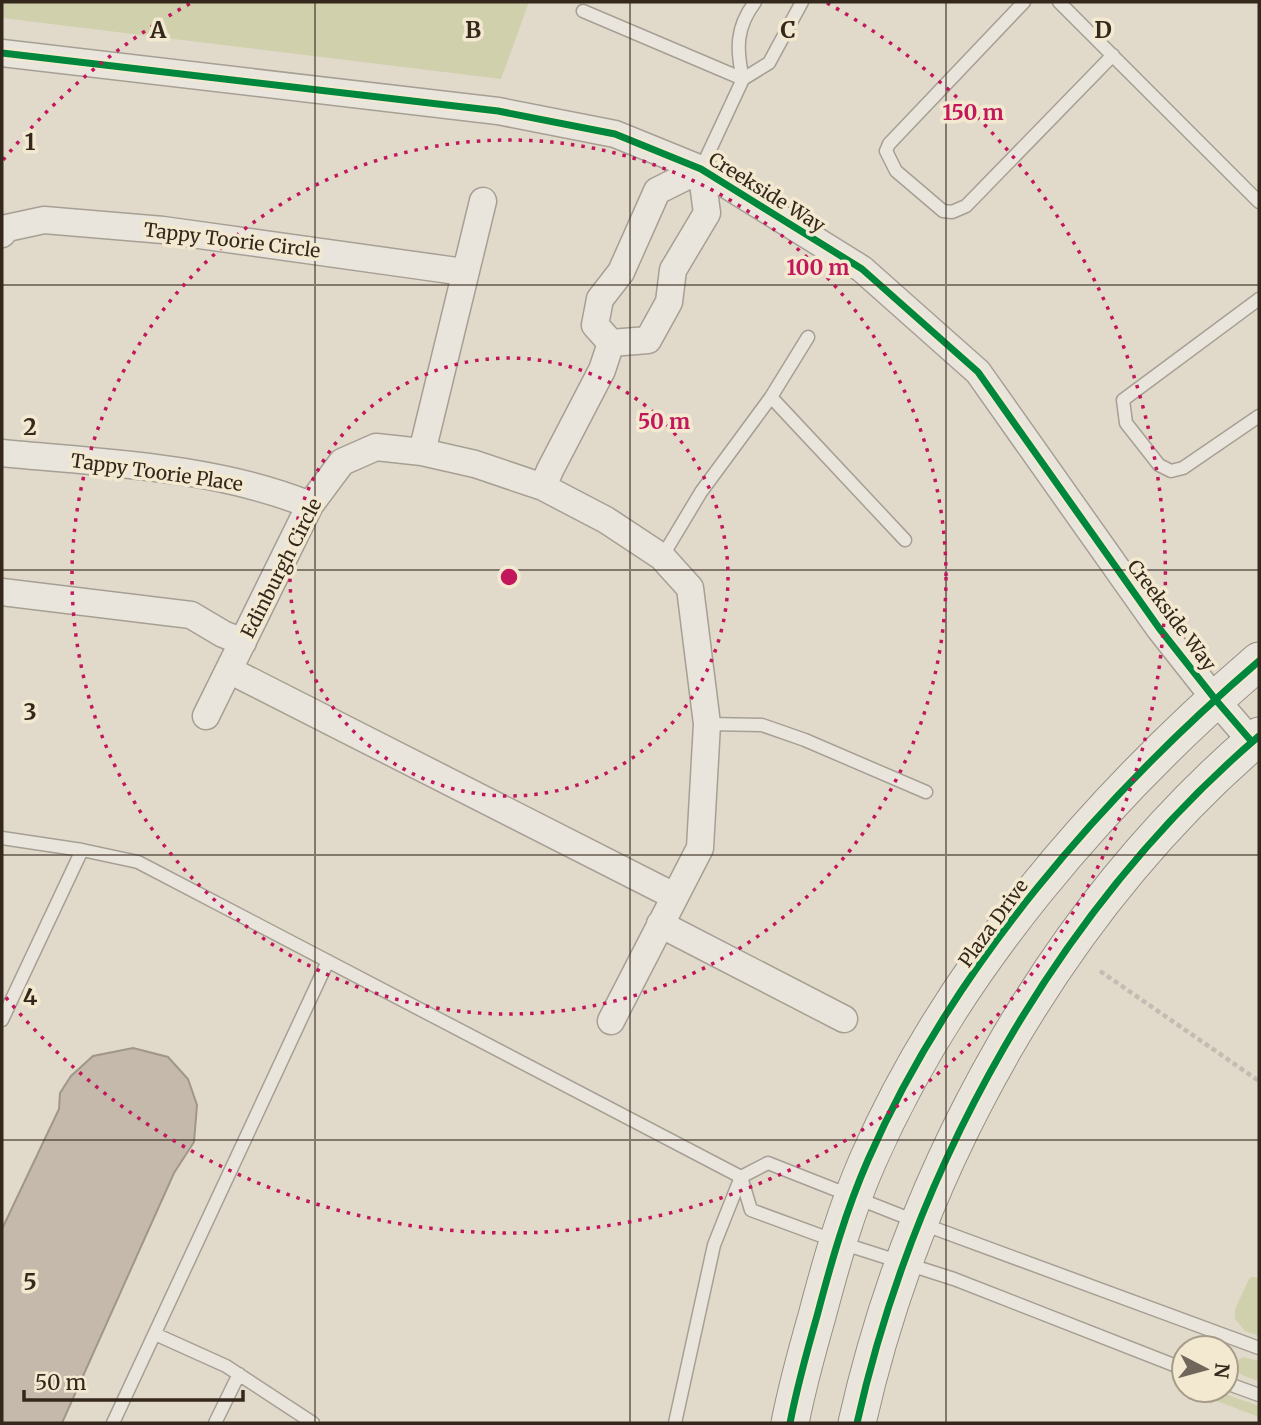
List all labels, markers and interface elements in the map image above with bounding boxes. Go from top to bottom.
text: A [149,15,167,44]
text: B [465,15,481,44]
text: C [780,15,796,44]
text: D [1094,15,1112,44]
text: 150 m [942,99,1004,126]
text: 1 [25,127,36,156]
street label: Creekside Way [704,147,830,237]
street label: Tappy Toorie Circle [142,217,322,263]
text: 100 m [787,254,849,281]
text: 50 m [638,408,690,435]
text: 2 [23,412,37,441]
street label: Tappy Toorie Place [69,448,245,496]
street label: Edinburgh Circle [235,494,327,642]
street label: Creekside Way [1122,555,1222,675]
centre of rings [497,565,521,589]
text: 3 [23,697,37,726]
street label: Plaza Drive [953,874,1033,972]
text: 4 [23,982,38,1011]
text: 5 [23,1267,37,1296]
north arrow [1170,1334,1240,1404]
scale bar [24,1358,243,1402]
text: N [1209,1362,1235,1379]
text: 50 m [35,1369,86,1396]

